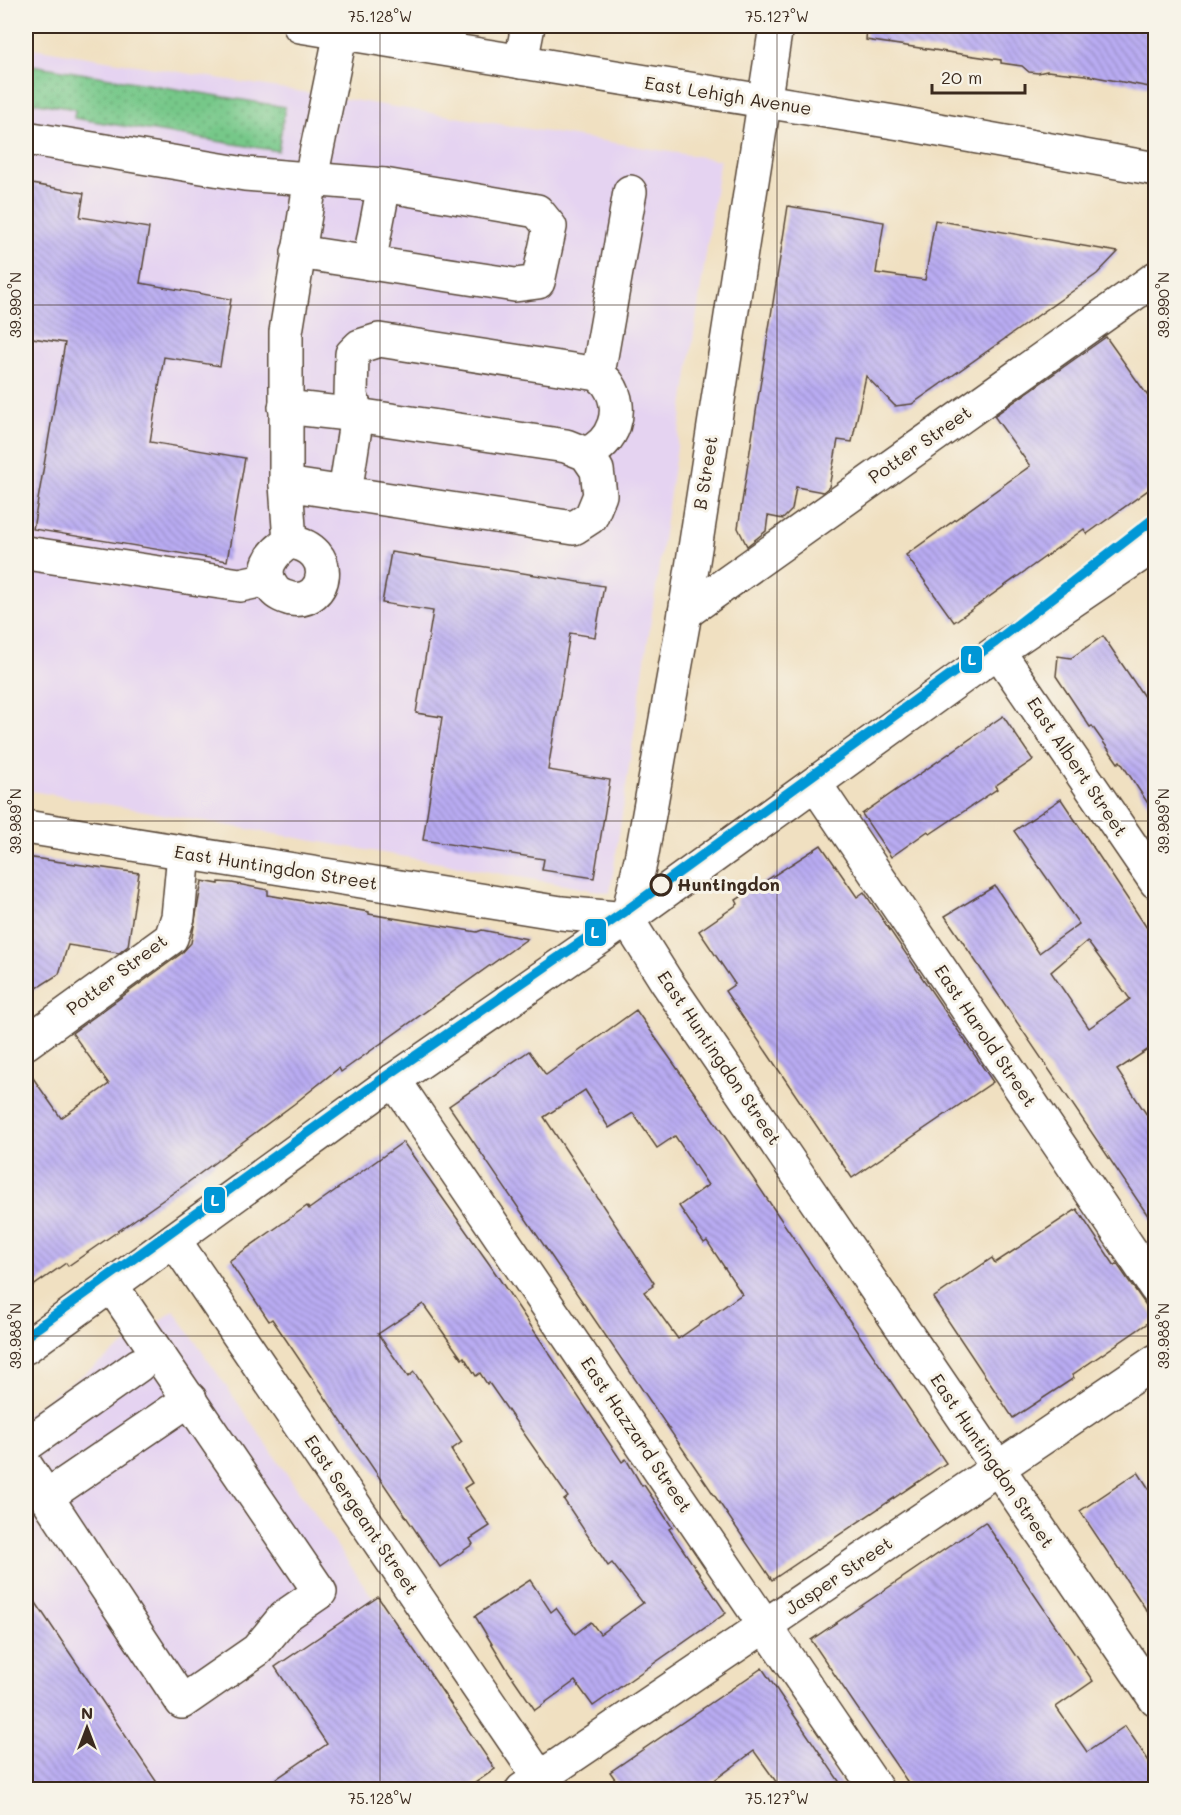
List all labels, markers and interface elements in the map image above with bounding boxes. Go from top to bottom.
text: 75.128°W [348,6,412,26]
text: 75.127°W [745,6,809,26]
scale bar [932,57,1025,95]
text: 20 m [941,65,982,89]
street label: East Lehigh Avenue [643,70,813,120]
text: 39.990°N [5,272,25,338]
text: 39.990°N [1153,272,1173,338]
street label: Potter Street [863,400,976,489]
street label: B Street [687,434,723,511]
line badge: L [960,645,983,674]
text: L [967,648,977,669]
street label: East Albert Street [1022,692,1134,841]
text: 39.989°N [5,788,25,854]
text: 39.989°N [1153,788,1173,854]
street label: East Huntingdon Street [173,839,380,895]
place label: Huntingdon [677,872,780,896]
marker: Huntingdon [650,874,672,896]
line badge: L [584,918,607,947]
text: L [590,921,600,942]
street label: Potter Street [61,928,172,1020]
street label: East Harold Street [929,960,1042,1111]
street label: East Huntingdon Street [652,966,787,1149]
line badge: L [203,1186,226,1214]
text: L [210,1189,220,1210]
text: 39.988°N [5,1303,25,1369]
text: 39.988°N [1153,1303,1173,1369]
street label: East Hazzard Street [576,1352,698,1517]
street label: East Huntingdon Street [925,1369,1060,1552]
street label: East Sergeant Street [299,1430,424,1599]
street label: Jasper Street [780,1531,897,1620]
north arrow [57,1698,117,1758]
text: N [81,1702,93,1723]
text: 75.128°W [348,1788,412,1808]
text: 75.127°W [745,1788,809,1808]

